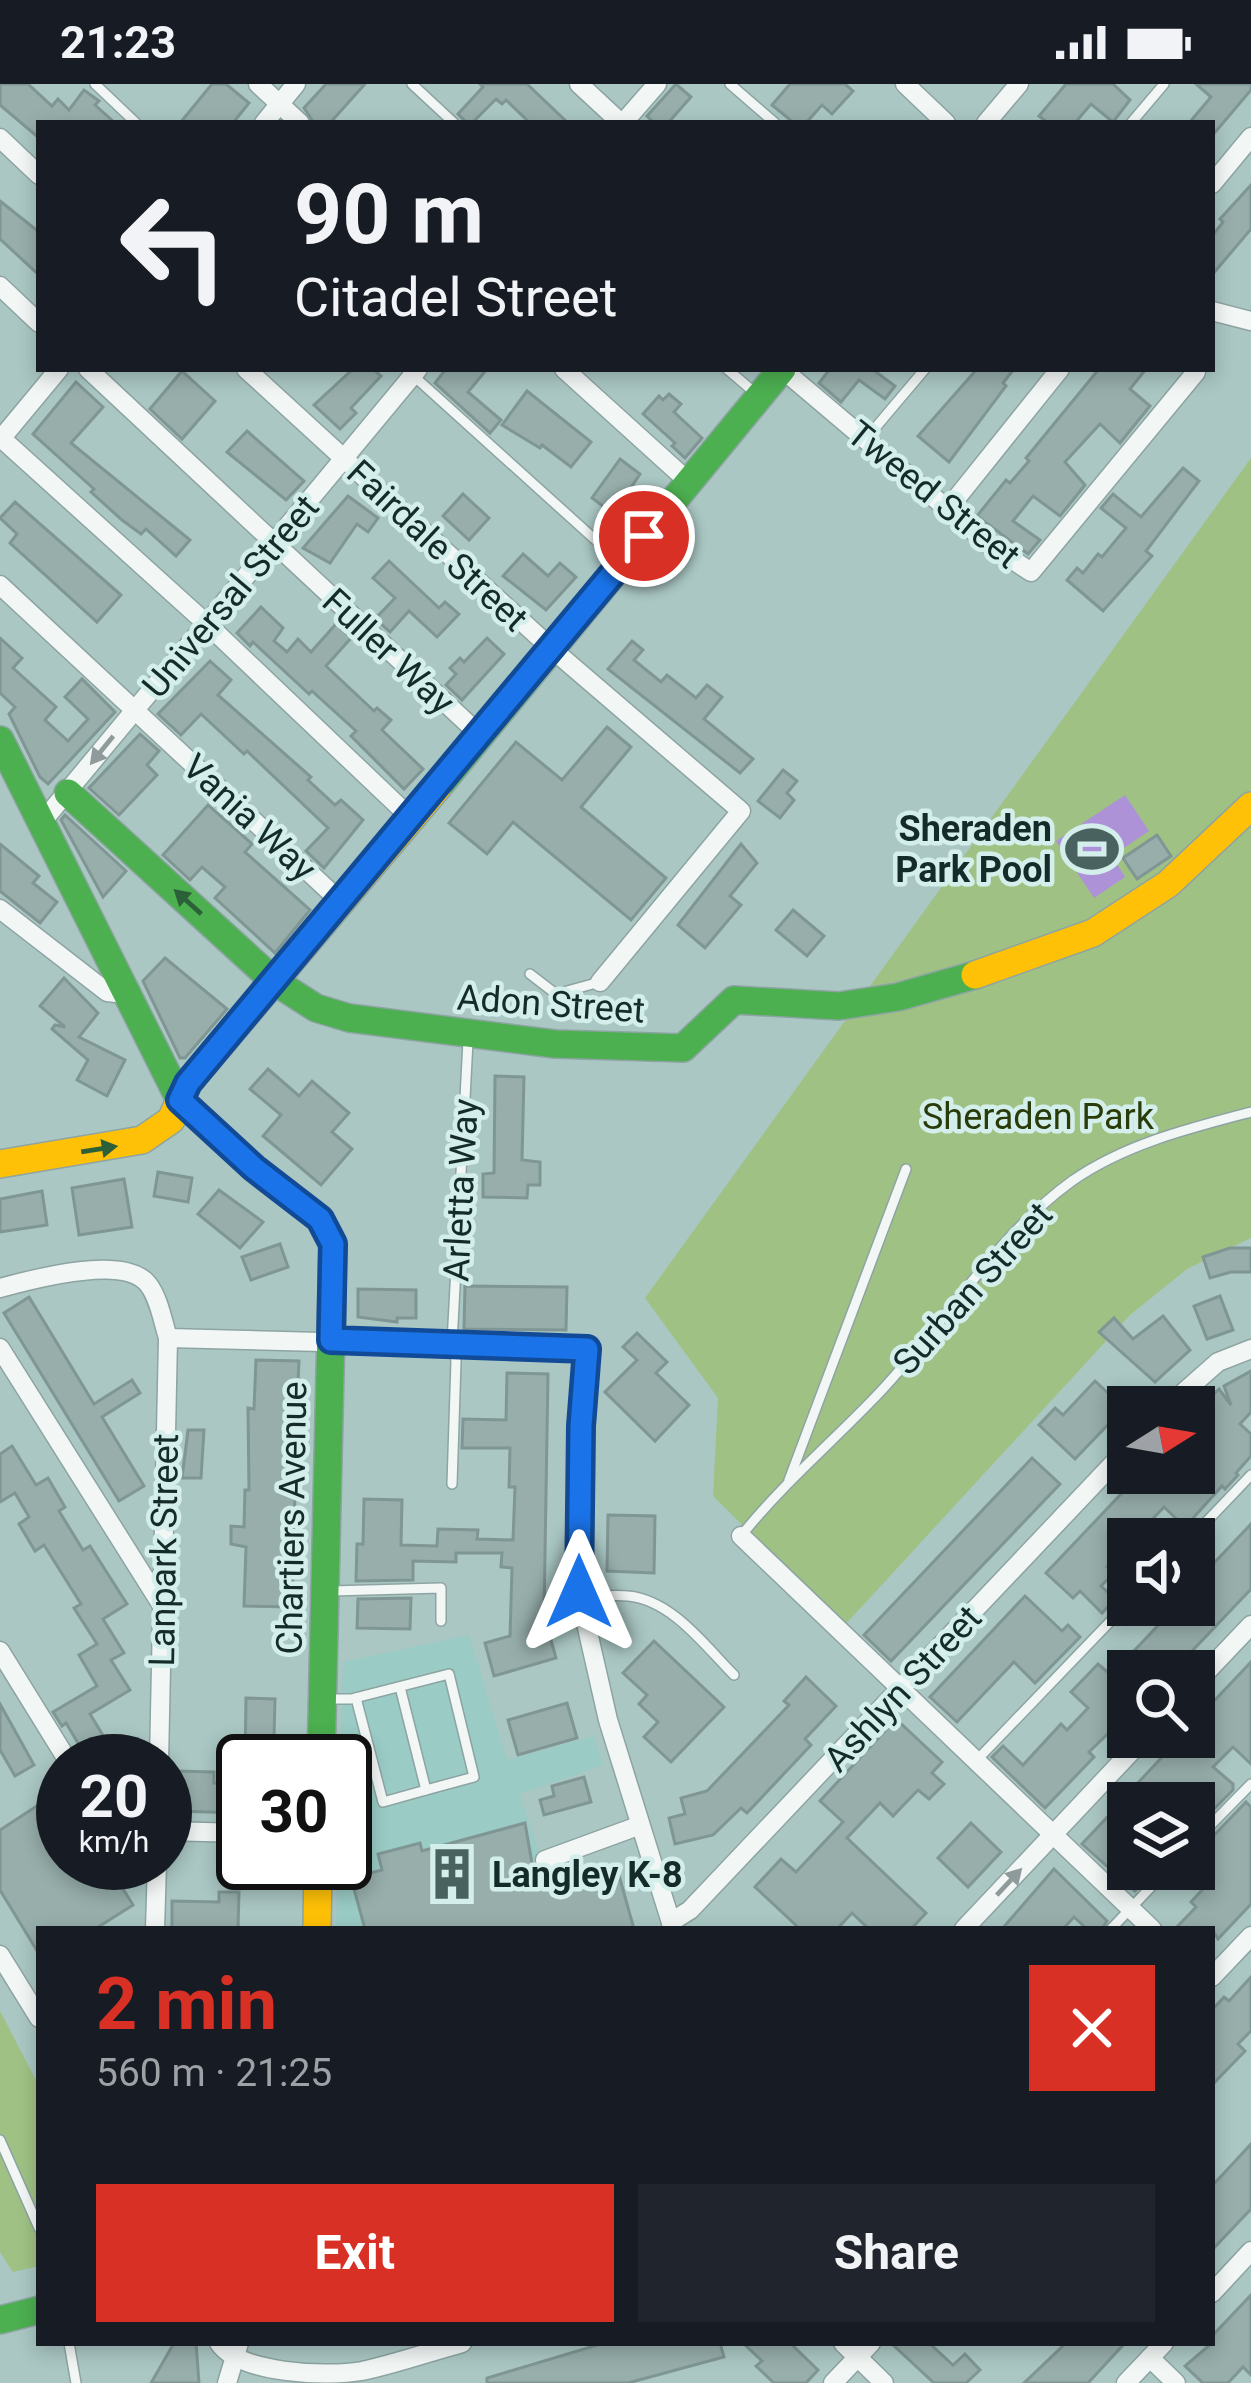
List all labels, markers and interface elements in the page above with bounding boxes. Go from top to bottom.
text: 21:23 [60,16,176,69]
text: 90 m [294,165,484,264]
icon: left [96,168,252,324]
text: Citadel Street [294,266,617,329]
street label: Tweed Street [839,412,1028,577]
street label: Fairdale Street [338,452,536,640]
pin [593,485,695,587]
street label: Universal Street [134,487,328,706]
icon: arrive [611,503,677,569]
street label: Fuller Way [314,580,463,723]
one-way arrow [90,735,116,766]
street label: Vania Way [174,746,325,890]
place label: Sheraden Park Pool [895,808,1052,891]
sports icon: Sheraden Park Pool [1063,820,1121,878]
one-way arrow [173,888,202,916]
street label: Adon Street [456,976,646,1032]
park label: Sheraden Park [922,1096,1155,1138]
street label: Arletta Way [435,1097,487,1283]
one-way arrow [81,1139,118,1158]
street label: Surban Street [885,1194,1061,1383]
street label: Chartiers Avenue [269,1381,315,1655]
north arrow [1107,1386,1215,1494]
map controls [1107,1386,1215,1890]
street label: Lanpark Street [141,1433,187,1667]
button: sound [1107,1518,1215,1626]
position arrow [516,1529,642,1655]
street label: Ashlyn Street [815,1597,990,1780]
button: search [1107,1650,1215,1758]
speed limit sign: 30 [216,1734,372,1890]
text: 20 [80,1761,148,1832]
button: layers [1107,1782,1215,1890]
text: km/h [79,1824,149,1859]
building icon: Langley K-8 [423,1845,481,1903]
place label: Langley K-8 [492,1854,683,1896]
one-way arrow [994,1868,1022,1897]
text: 2 min [96,1962,277,2047]
button: close [1029,1965,1155,2091]
text: 560 m · 21:25 [96,2050,332,2096]
button: Exit [96,2184,614,2322]
button: Share [638,2184,1155,2322]

